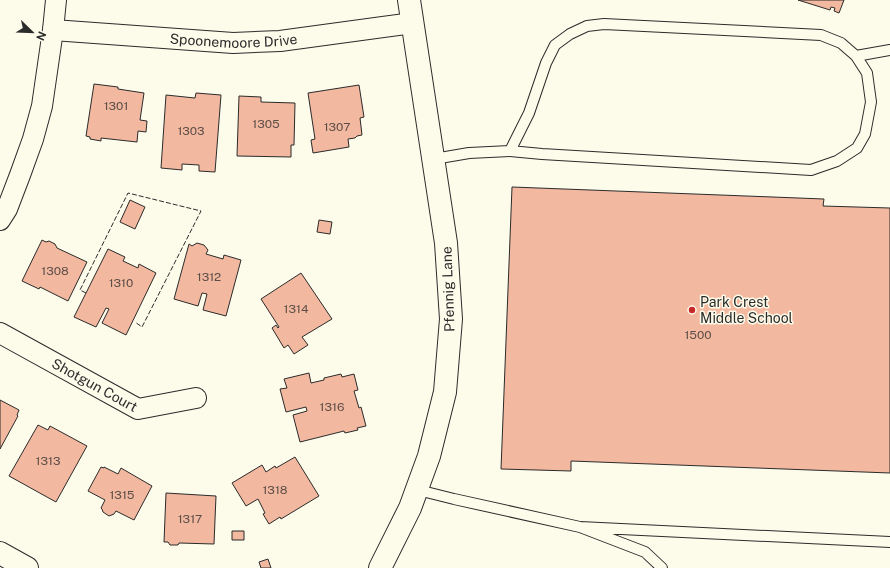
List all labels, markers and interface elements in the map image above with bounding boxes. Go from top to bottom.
north arrow [12,12,52,52]
text: N [34,30,48,42]
street label: Spoonemoore Drive [169,30,298,51]
house number: 1301 [104,99,128,113]
house number: 1305 [252,117,280,131]
house number: 1307 [324,120,350,134]
house number: 1303 [177,124,205,138]
street label: Pfennig Lane [439,246,457,332]
house number: 1308 [41,264,69,278]
house number: 1312 [197,270,221,284]
house number: 1310 [109,276,133,290]
place label: Park Crest Middle School [700,294,793,326]
house number: 1314 [284,302,309,316]
marker: Park Crest Middle School [687,305,697,315]
house number: 1500 [684,328,712,342]
street label: Shotgun Court [49,355,140,415]
house number: 1316 [320,400,344,414]
house number: 1313 [36,454,60,468]
house number: 1318 [262,483,288,497]
house number: 1315 [109,488,135,502]
house number: 1317 [178,512,202,526]

